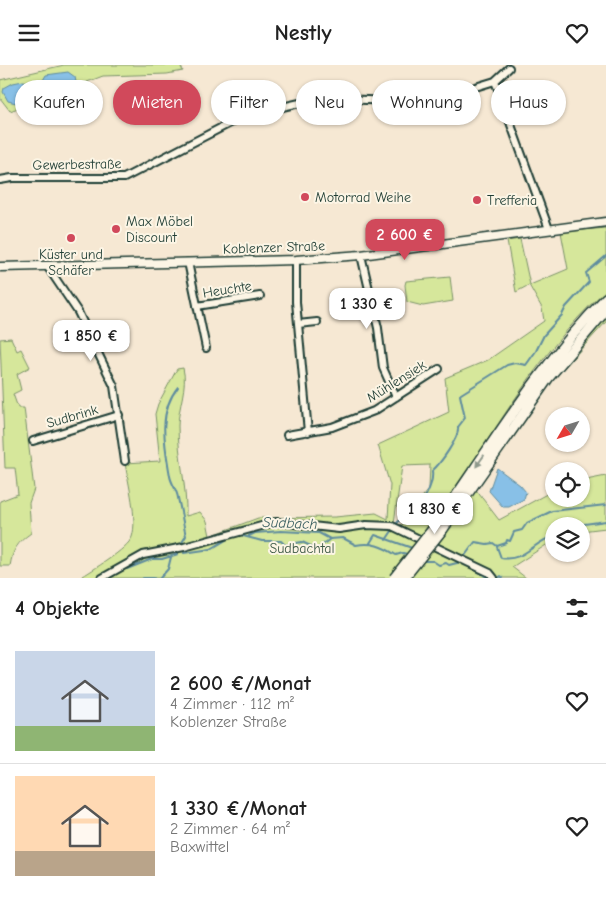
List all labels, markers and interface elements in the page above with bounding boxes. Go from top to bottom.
icon: menu [15,19,43,47]
icon: heart [563,19,591,47]
text: Nestly [275,20,331,46]
chip: Kaufen [15,80,103,125]
chip: Mieten [113,80,201,125]
chip: Filter [211,80,286,125]
chip: Neu [296,80,362,125]
chip: Wohnung [372,80,481,125]
chip: Haus [491,80,566,125]
street label: Gewerbestraße [32,155,122,174]
place label: Motorrad Weihe [315,189,411,206]
marker: Motorrad Weihe [299,191,311,203]
place label: Trefferia [487,192,537,209]
marker: Trefferia [471,194,483,206]
place label: Max Möbel Discount [126,213,193,246]
pin: 2 600 € [359,219,451,261]
marker: Max Möbel Discount [110,223,122,235]
text: 2 600 € [376,226,434,244]
marker: Küster und Schäfer [65,232,77,244]
street label: Koblenzer Straße [223,237,325,258]
place label: Küster und Schäfer [39,246,103,279]
street label: Heuchte [201,277,253,302]
pin: 1 330 € [321,287,413,330]
text: 1 330 € [340,295,394,313]
pin: 1 850 € [45,319,137,362]
text: 1 850 € [64,327,118,345]
street label: Mühlensiek [363,356,429,406]
street label: Sudbrink [44,401,100,432]
north arrow [545,407,590,453]
map controls [545,407,590,562]
one-way arrow [475,454,485,468]
button: locate [545,462,590,507]
pin: 1 830 € [389,493,481,535]
text: 1 830 € [408,500,462,518]
water label: Sudbach [262,513,318,533]
button: layers [545,517,590,562]
park label: Sudbachtal [269,540,335,557]
icon: filters [563,594,591,622]
text: 4 Objekte [15,596,99,620]
icon: home [55,671,115,731]
text: 2 600 €/Monat [170,671,311,695]
icon: heart [563,687,591,715]
text: 4 Zimmer · 112 m² [170,695,294,713]
text: Koblenzer Straße [170,713,287,731]
icon: home [55,796,115,856]
text: 1 330 €/Monat [170,796,306,820]
icon: heart [563,812,591,840]
text: 2 Zimmer · 64 m² [170,820,290,838]
text: Baxwittel [170,838,229,856]

